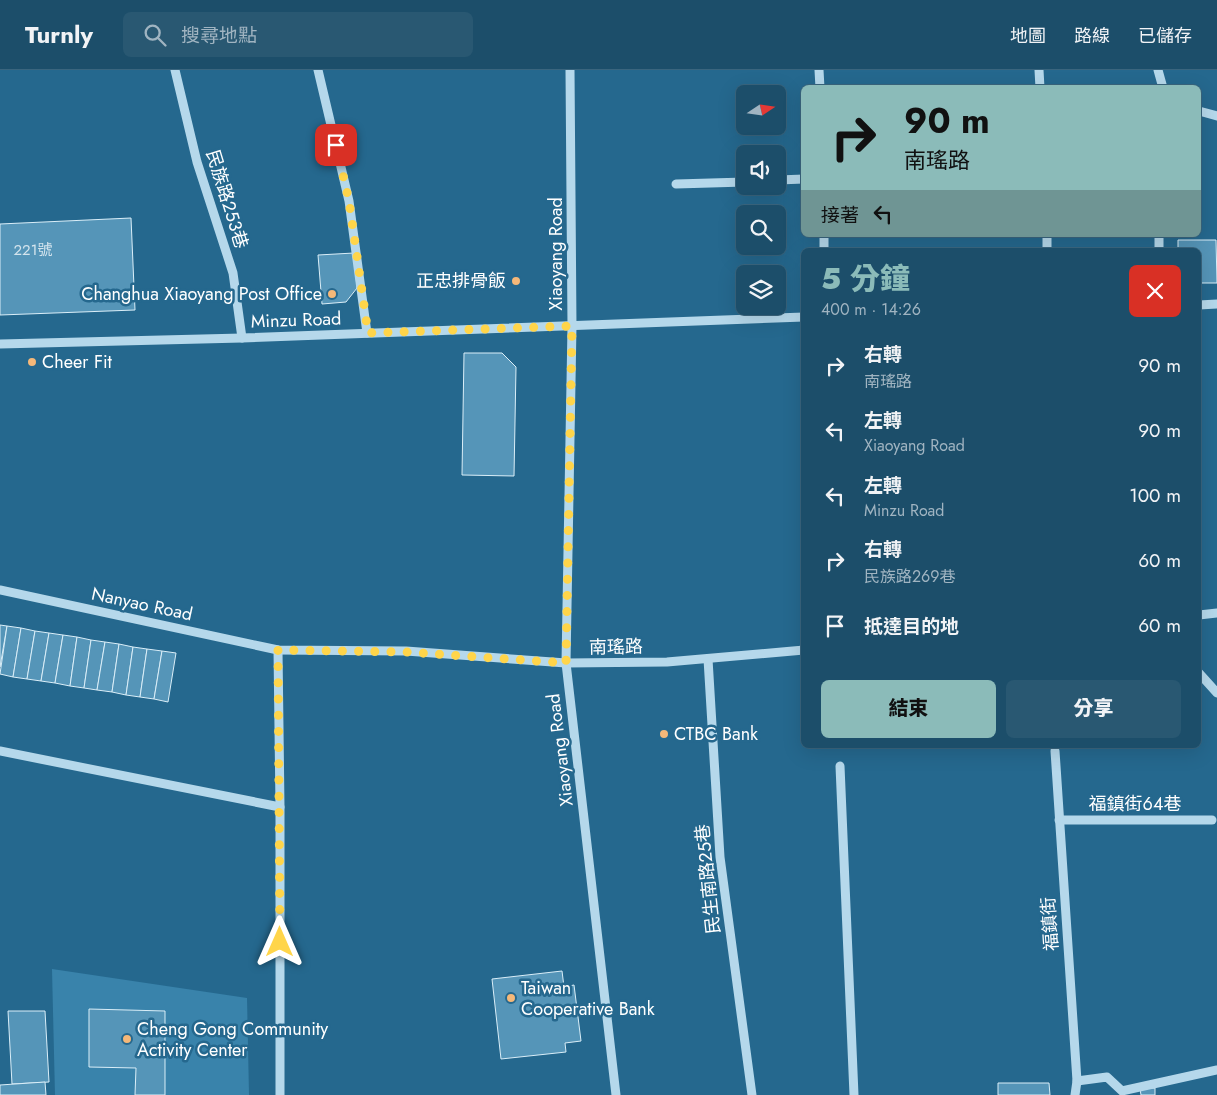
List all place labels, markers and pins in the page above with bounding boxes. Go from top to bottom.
pin [315,124,357,166]
place label: 正忠排骨飯 [416,268,506,294]
marker: 正忠排骨飯 [510,275,522,287]
place label: Changhua Xiaoyang Post Office [81,281,322,307]
marker: Changhua Xiaoyang Post Office [326,288,338,300]
place label: Cheer Fit [42,349,113,375]
marker: Cheer Fit [26,356,38,368]
place label: CTBC Bank [674,721,758,747]
marker: CTBC Bank [658,728,670,740]
place label: Taiwan Cooperative Bank [521,975,655,1022]
marker: Taiwan Cooperative Bank [505,992,517,1004]
place label: Cheng Gong Community Activity Center [137,1016,328,1063]
marker: Cheng Gong Community Activity Center [121,1033,133,1045]

